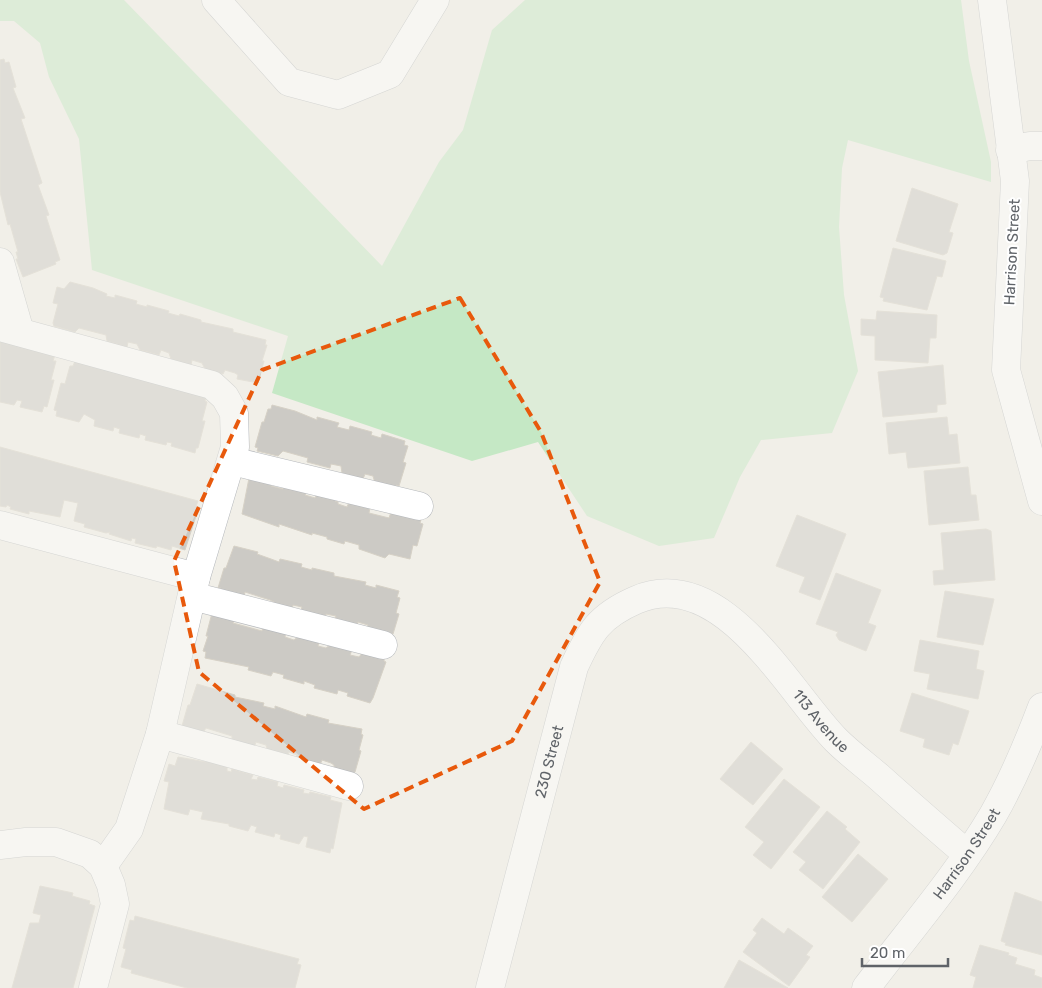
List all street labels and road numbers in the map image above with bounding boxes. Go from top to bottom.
street label: Harrison Street [1000,198,1024,306]
street label: 113 Avenue [789,686,853,757]
street label: 230 Street [531,723,567,800]
street label: Harrison Street [929,805,1004,903]

